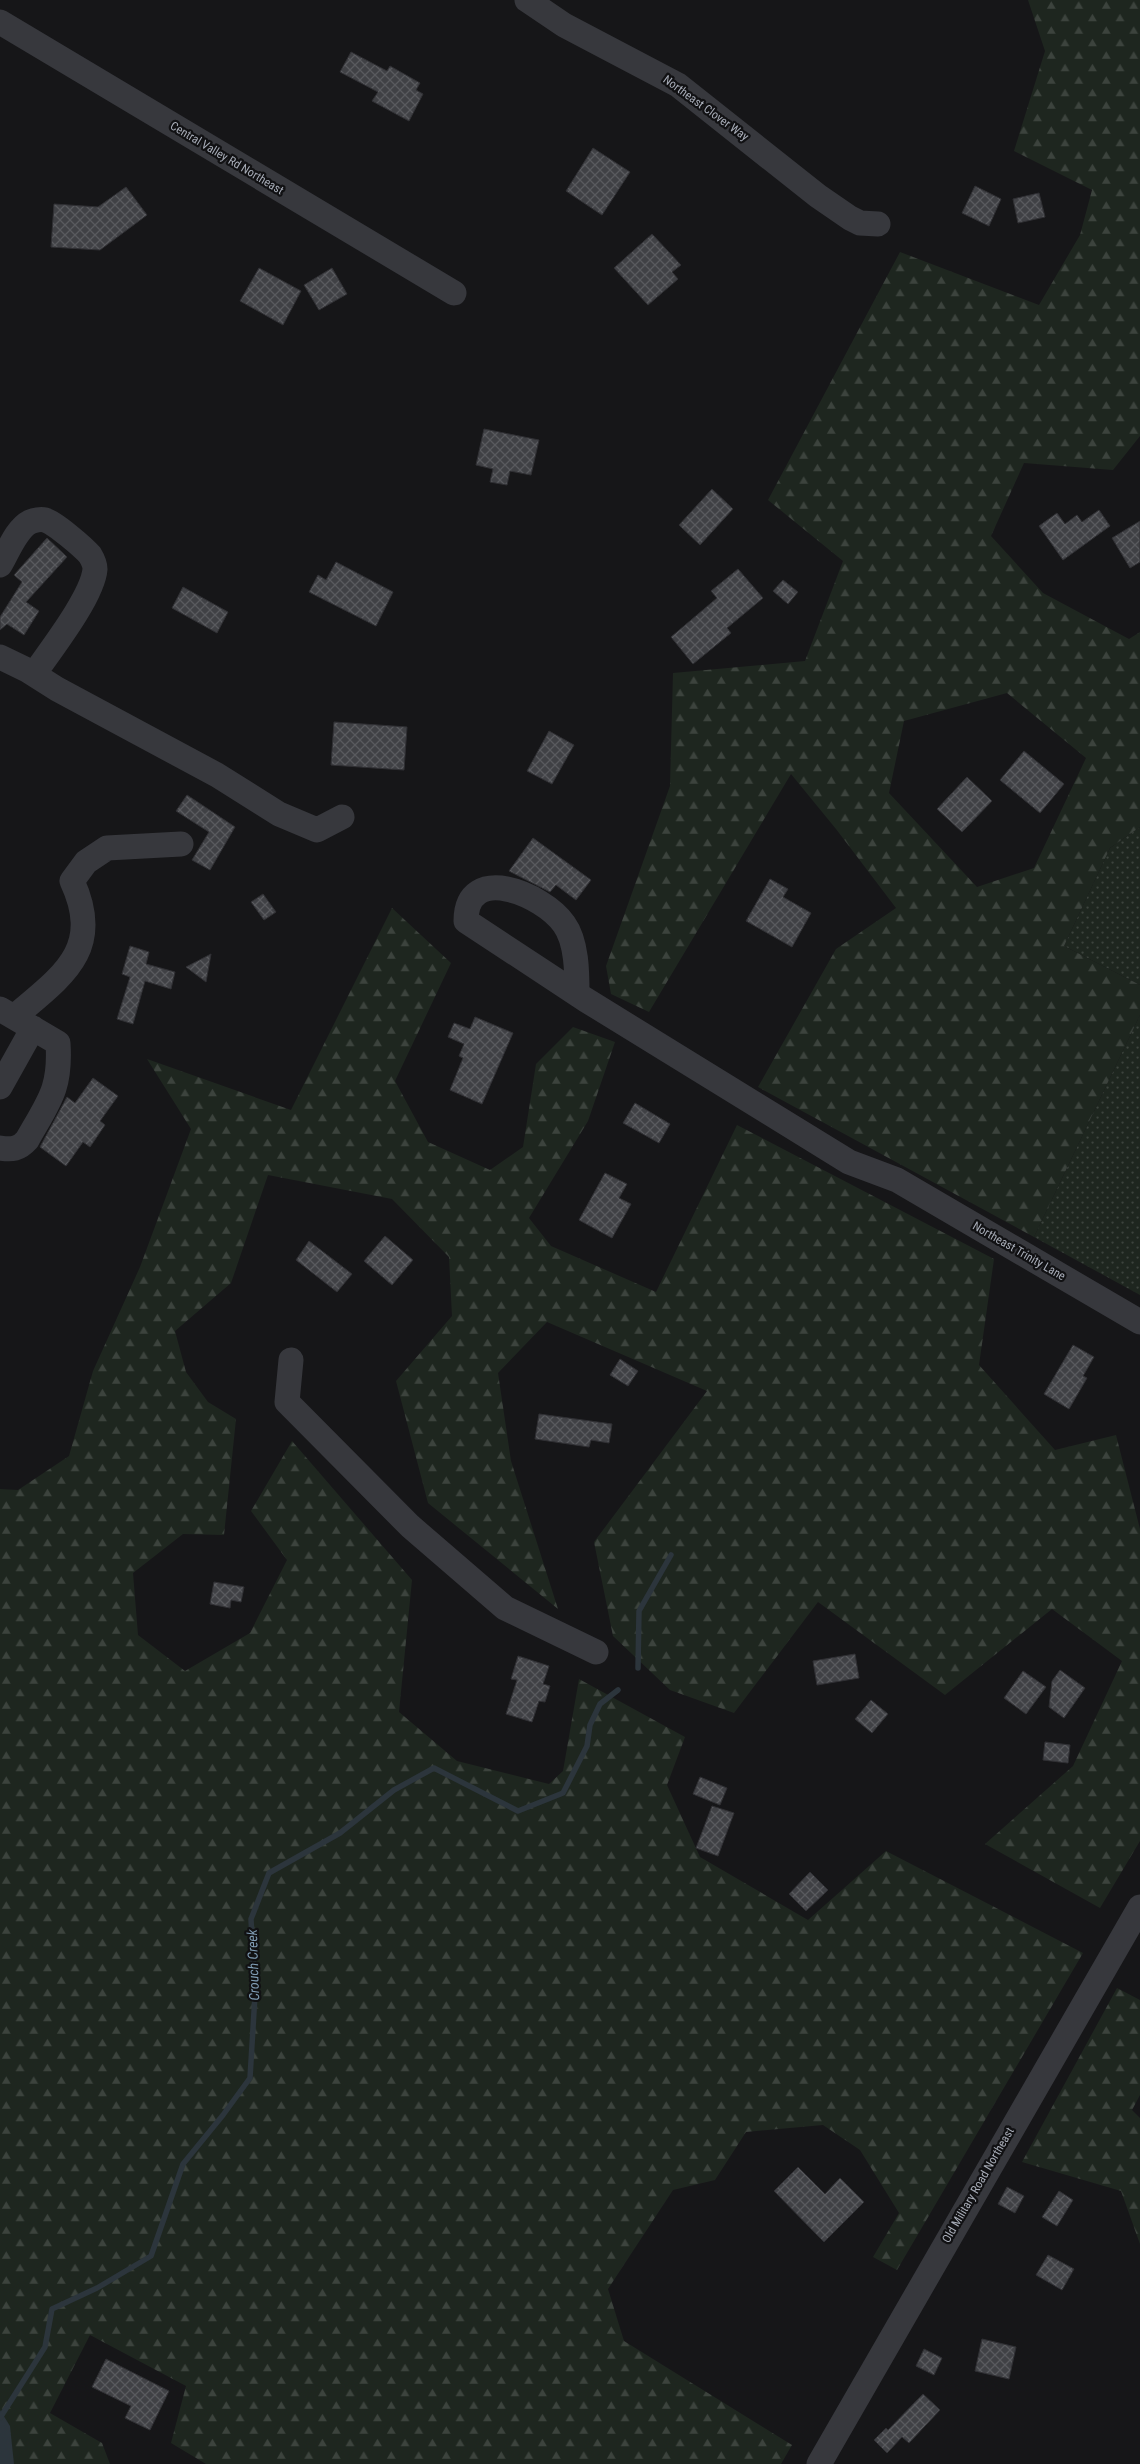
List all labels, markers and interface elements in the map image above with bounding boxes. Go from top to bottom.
street label: Northeast Clover Way [661,72,751,144]
street label: Central Valley Rd Northeast [168,119,287,198]
street label: Northeast Trinity Lane [970,1219,1068,1283]
water label: Crouch Creek [244,1928,262,2001]
street label: Old Military Road Northeast [939,2124,1017,2245]

